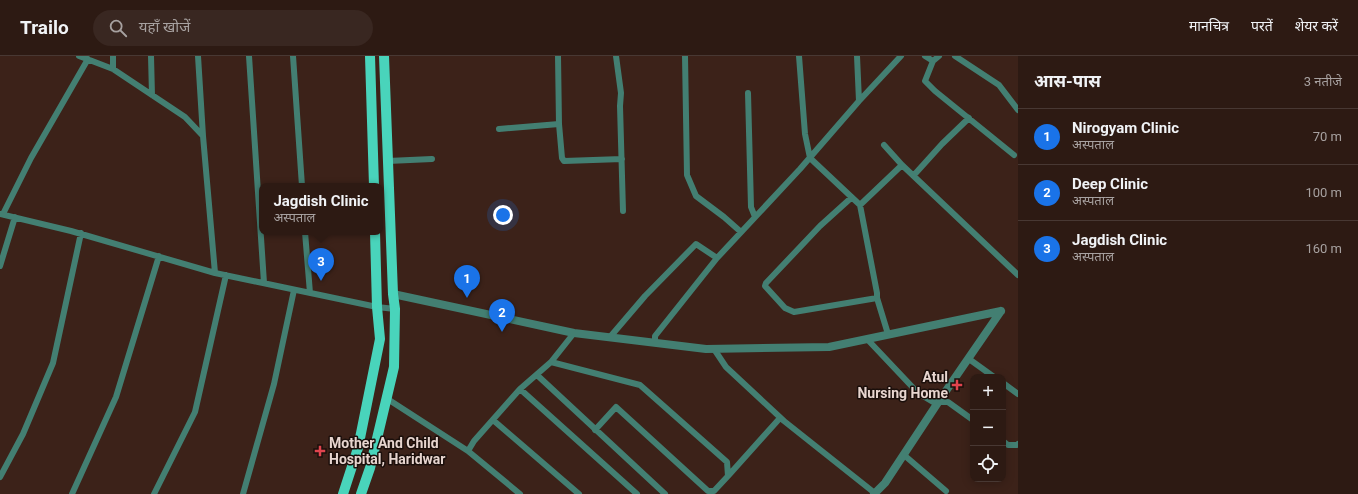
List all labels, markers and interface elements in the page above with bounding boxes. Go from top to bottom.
search box [93,10,373,46]
text: Trailo [20,16,69,39]
icon: search [107,17,129,39]
text: यहाँ खोजें [139,18,190,36]
text: मानचित्र [1189,18,1229,34]
text: परतें [1251,18,1273,34]
text: शेयर करें [1295,18,1338,34]
text: आस-पास [1034,71,1101,91]
text: 3 नतीजे [1304,74,1342,89]
text: Nirogyam Clinic [1072,119,1179,137]
text: 1 [1043,129,1051,144]
text: 70 m [1313,129,1342,144]
text: अस्पताल [1072,137,1114,152]
text: Deep Clinic [1072,175,1148,193]
popup [259,183,383,235]
text: 2 [1043,185,1051,200]
text: 100 m [1305,185,1342,200]
text: Jagdish Clinic [273,192,369,210]
text: अस्पताल [1072,193,1114,208]
your location [493,205,513,225]
text: अस्पताल [273,210,315,225]
text: Jagdish Clinic [1072,231,1167,249]
text: 3 [1043,241,1051,256]
text: 160 m [1305,241,1342,256]
pin: 3 [308,248,334,281]
text: अस्पताल [1072,249,1114,264]
pin: 1 [454,265,480,298]
pin: 2 [489,299,515,332]
place label: Atul Nursing Home [857,369,948,401]
map controls [970,374,1006,482]
button: + [970,374,1006,410]
marker: Atul Nursing Home [951,379,963,391]
button: − [970,410,1006,446]
place label: Mother And Child Hospital, Haridwar [329,435,445,467]
marker: Mother And Child Hospital, Haridwar [314,445,326,457]
button: locate [970,446,1006,482]

